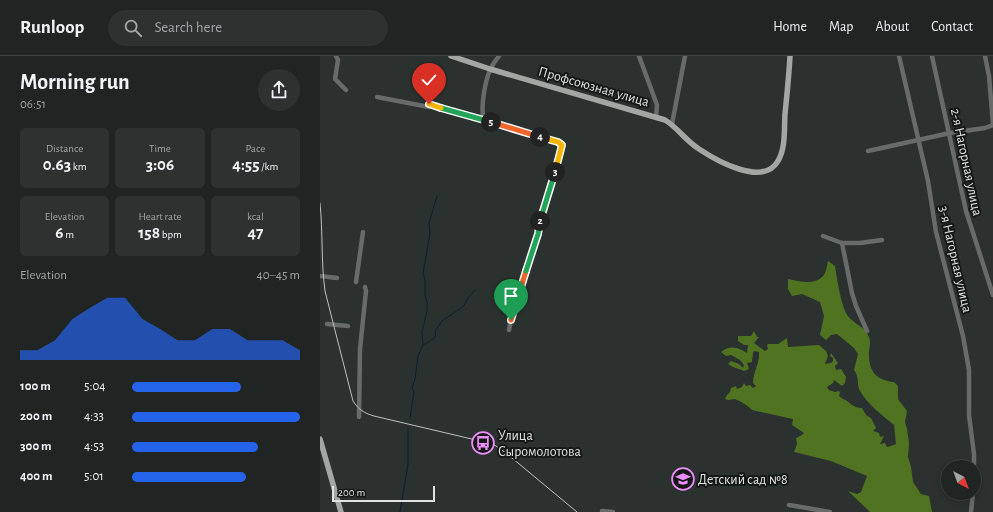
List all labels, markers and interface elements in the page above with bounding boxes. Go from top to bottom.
search box [108,10,388,46]
icon: search [122,17,144,39]
text: Runloop [20,18,84,37]
text: Search here [154,20,222,35]
text: Home [773,20,807,34]
text: Map [829,20,853,34]
text: About [875,20,909,34]
text: Contact [931,20,973,34]
pin [412,63,446,104]
street label: Профсоюзная улица [537,64,651,110]
button: share [258,69,300,111]
icon: check [418,69,440,91]
text: Morning run [20,71,130,93]
text: 06:51 [20,98,46,111]
street label: 2-я Нагорная улица [948,107,984,218]
pin: 5 [481,112,501,132]
text: 5 [489,116,493,127]
pin: 4 [530,127,550,147]
text: 4 [537,131,543,142]
text: Distance [46,143,83,154]
text: Time [149,143,171,154]
text: Pace [245,143,265,154]
text: 0.63 [43,156,71,173]
text: 3:06 [146,156,174,173]
text: 4:55 [232,156,260,173]
text: km [71,161,87,172]
text: /km [260,161,278,172]
pin: 3 [545,162,565,182]
text: 3 [553,166,557,177]
street label: 3-я Нагорная улица [936,205,974,314]
text: Elevation [45,211,85,222]
text: Heart rate [138,211,182,222]
text: kcal [247,211,264,222]
pin: 2 [530,211,550,231]
text: 2 [537,215,543,226]
text: 6 [55,224,63,241]
text: 158 [138,224,160,241]
text: 47 [247,224,263,241]
text: m [63,229,74,240]
text: bpm [160,229,182,240]
text: Elevation [20,269,67,282]
text: 40–45 m [256,269,300,282]
pin [494,279,528,320]
icon: arrive [500,285,522,307]
text: 100 m [20,380,51,393]
text: 5:04 [84,380,106,393]
text: 200 m [20,410,52,423]
text: 4:33 [84,410,104,423]
place label: Улица Сыромолотова [498,429,581,459]
bus stop icon: Улица Сыромолотова [470,430,496,456]
text: 300 m [20,440,52,453]
text: 4:53 [84,440,104,453]
north arrow [941,460,981,500]
map controls [941,460,981,500]
school or university icon: Детский сад №8 [670,466,696,492]
text: 400 m [20,470,53,483]
text: 5:01 [84,470,104,483]
place label: Детский сад №8 [698,473,788,487]
scale bar [332,484,435,503]
text: 200 m [338,487,365,498]

